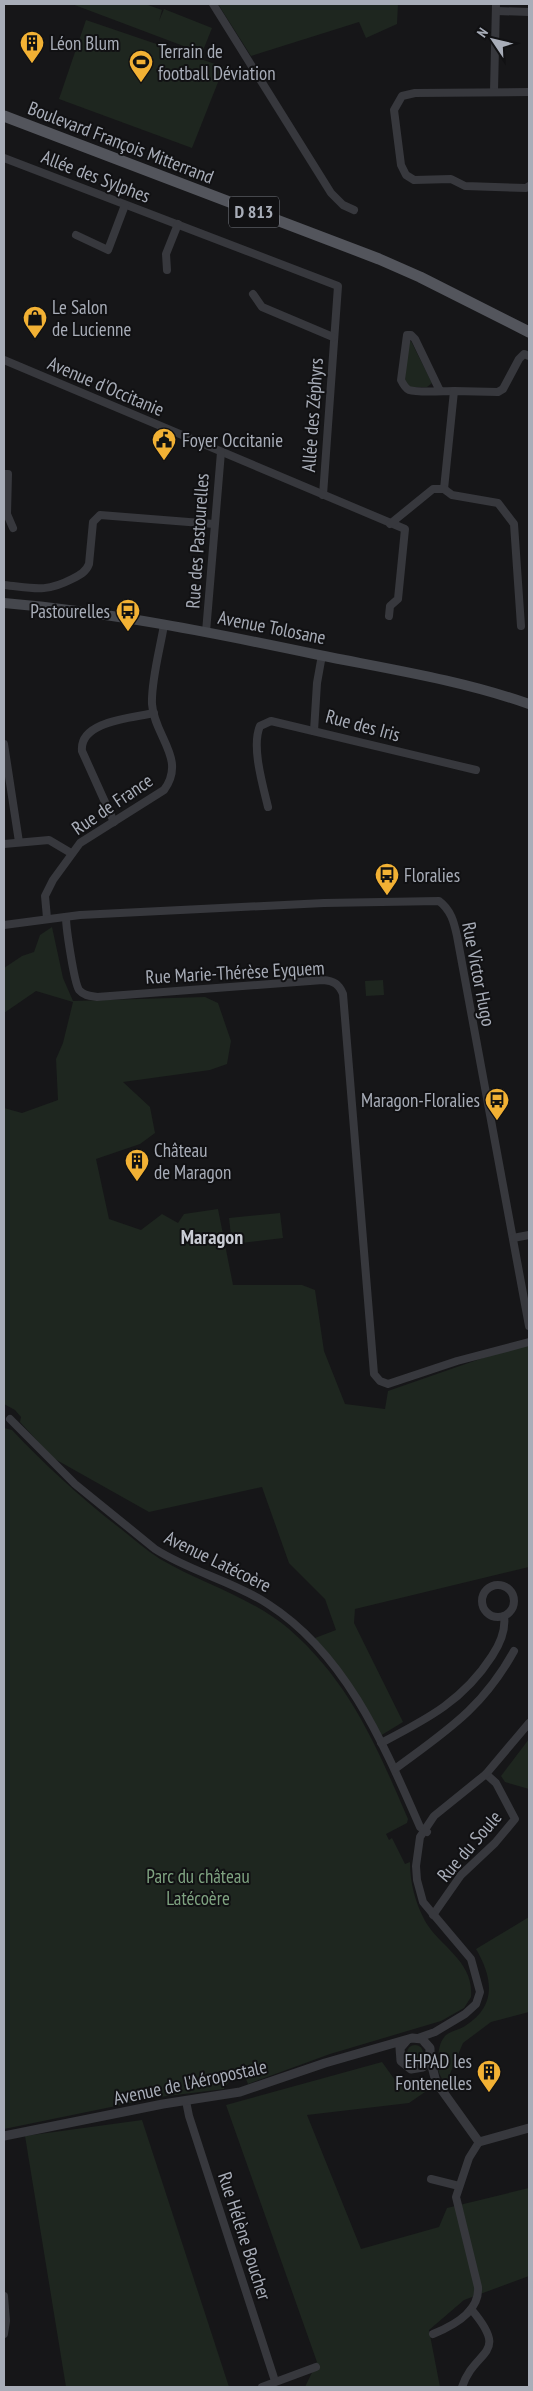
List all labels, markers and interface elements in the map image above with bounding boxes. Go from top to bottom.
north arrow [468,15,518,65]
text: N [473,24,492,41]
building icon: Léon Blum [19,30,45,64]
place label: Léon Blum [50,31,119,55]
place label: Terrain de football Déviation [158,39,276,85]
sports icon: Terrain de football Déviation [128,49,154,83]
street label: Boulevard François Mitterrand [25,96,217,188]
street label: Allée des Sylphes [38,144,154,208]
road number: D 813 [229,196,279,228]
place label: Le Salon de Lucienne [52,295,131,341]
shop icon: Le Salon de Lucienne [22,305,48,339]
street label: Avenue d'Occitanie [44,351,168,421]
street label: Allée des Zéphyrs [296,357,328,473]
public building icon: Foyer Occitanie [151,427,177,461]
place label: Foyer Occitanie [182,428,283,452]
street label: Rue des Pastourelles [180,473,214,609]
bus stop icon: Pastourelles [115,598,141,632]
place label: Pastourelles [30,599,110,623]
street label: Avenue Tolosane [216,605,328,649]
street label: Rue des Iris [323,704,403,746]
street label: Rue de France [67,768,157,840]
bus stop icon: Floralies [374,862,400,896]
place label: Floralies [404,863,460,887]
street label: Rue Victor Hugo [457,920,501,1028]
street label: Rue Marie-Thérèse Eyquem [145,955,325,989]
bus stop icon: Maragon-Floralies [484,1087,510,1121]
place label: Maragon-Floralies [361,1088,480,1112]
place label: Château de Maragon [154,1138,231,1184]
building icon: Château de Maragon [124,1148,150,1182]
district label: Maragon [181,1224,243,1250]
street label: Avenue Latécoère [161,1525,275,1597]
street label: Rue du Soule [432,1805,507,1887]
park label: Parc du château Latécoère [146,1864,250,1910]
place label: EHPAD les Fontenelles [395,2049,472,2095]
street label: Avenue de l'Aéropostale [111,2054,269,2110]
building icon: EHPAD les Fontenelles [476,2059,502,2093]
street label: Rue Hélène Boucher [213,2169,277,2304]

